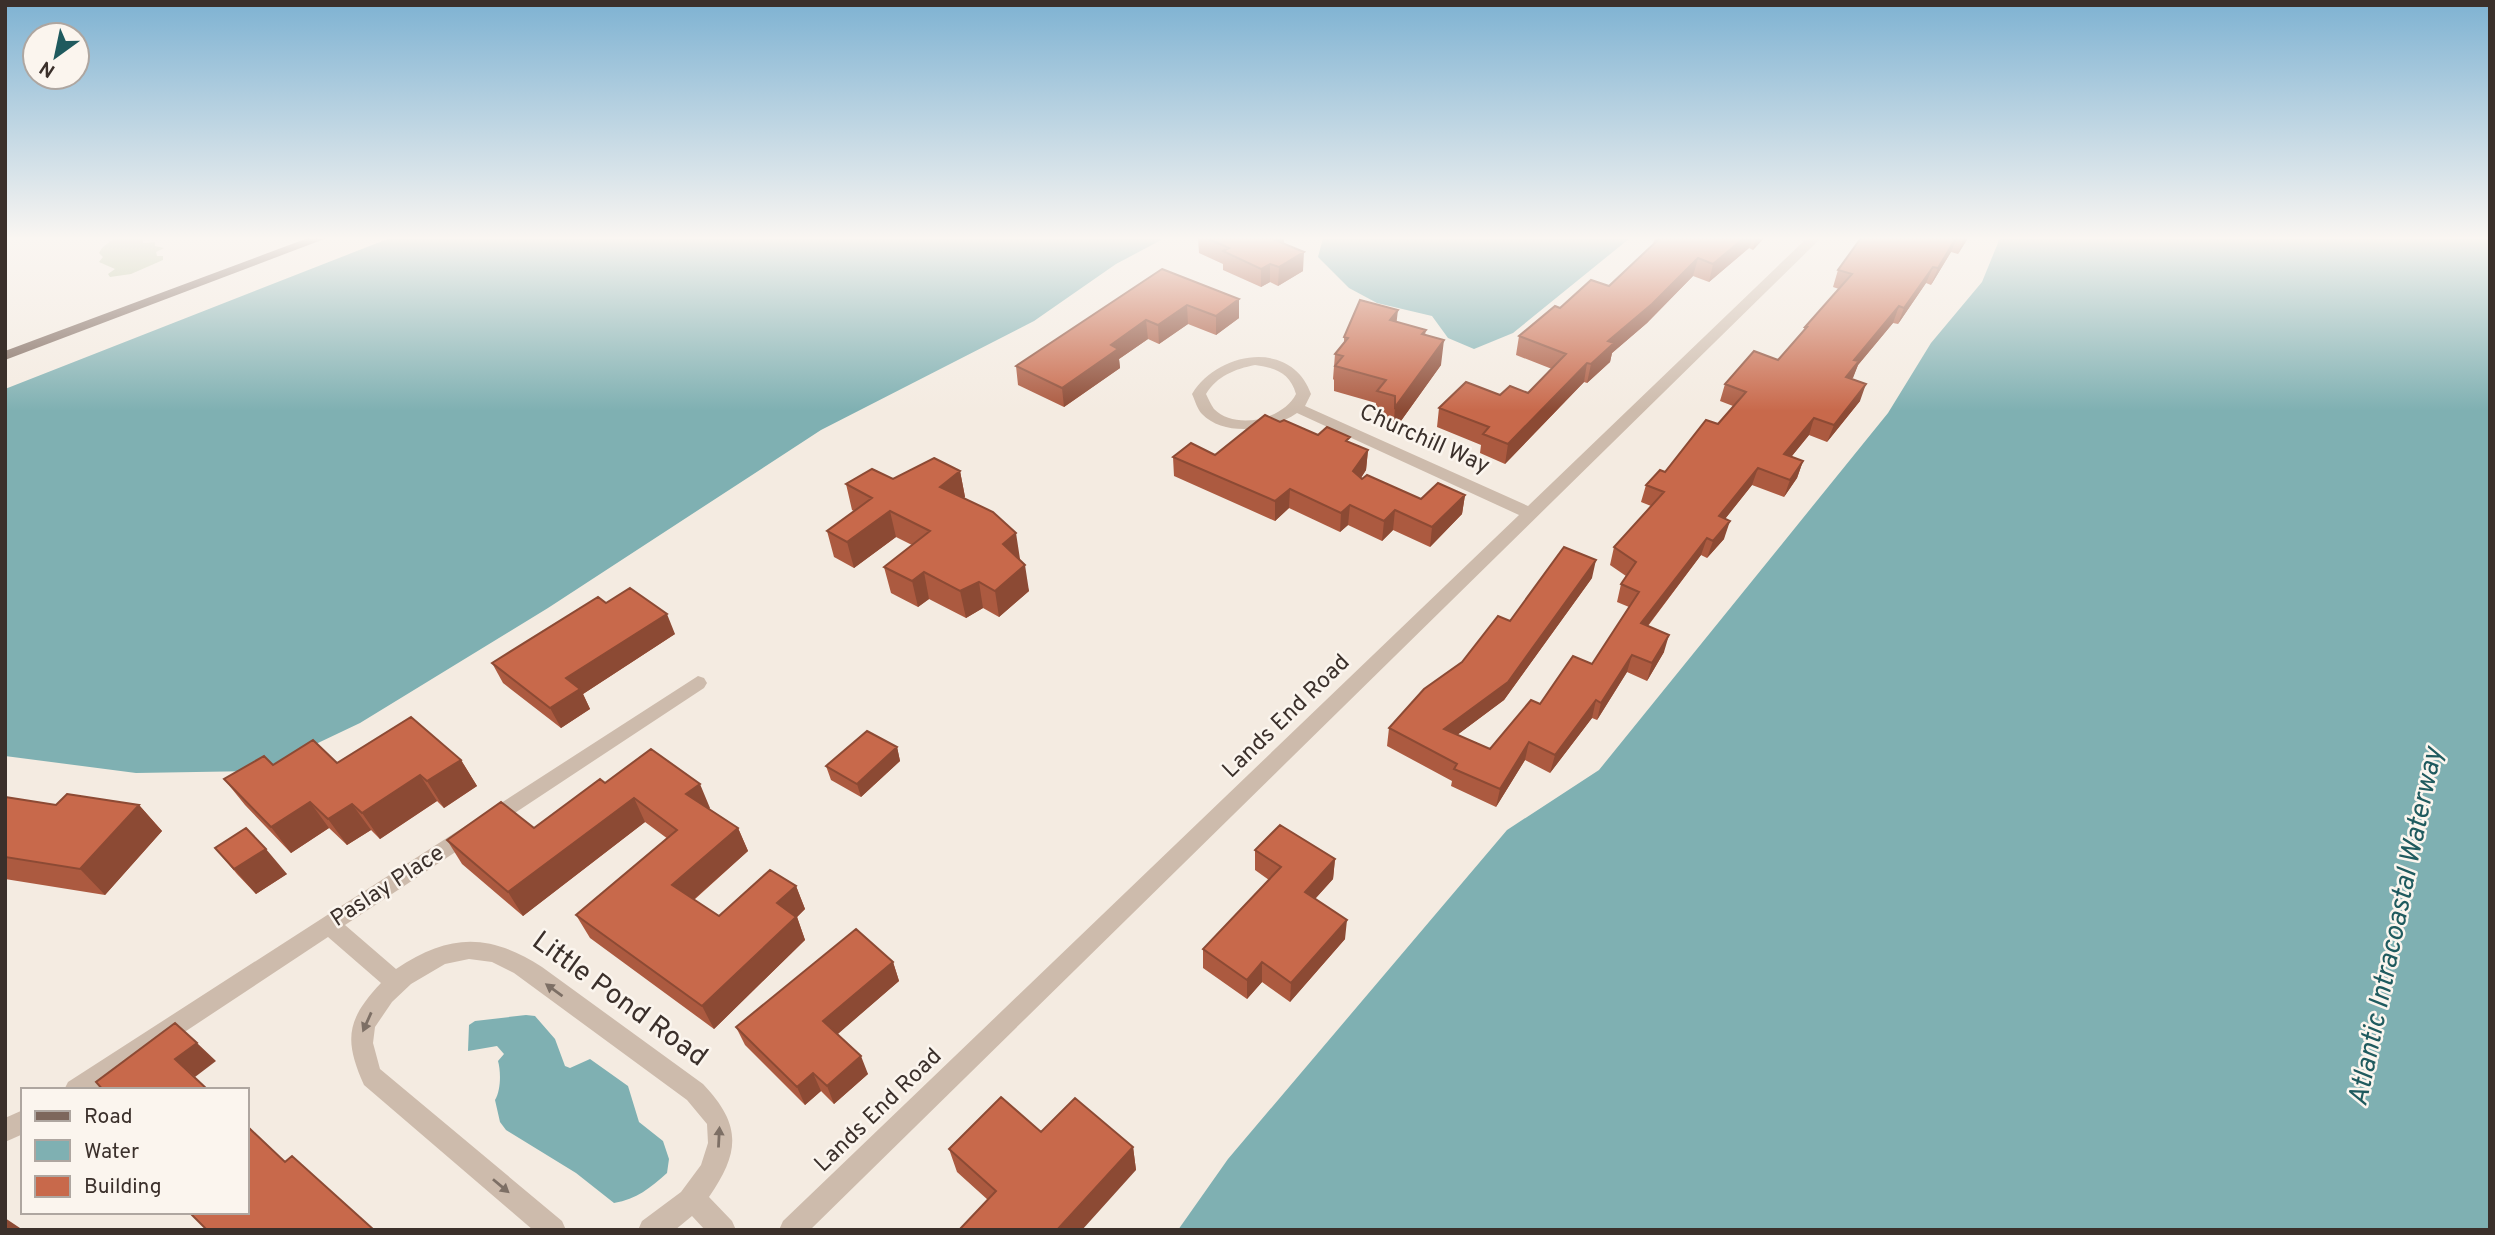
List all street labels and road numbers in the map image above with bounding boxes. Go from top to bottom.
street label: Churchill Way [1354,398,1494,482]
street label: Lands End Road [1217,649,1357,785]
street label: Paslay Place [326,840,450,934]
street label: Little Pond Road [524,924,714,1076]
street label: Lands End Road [809,1043,949,1179]

